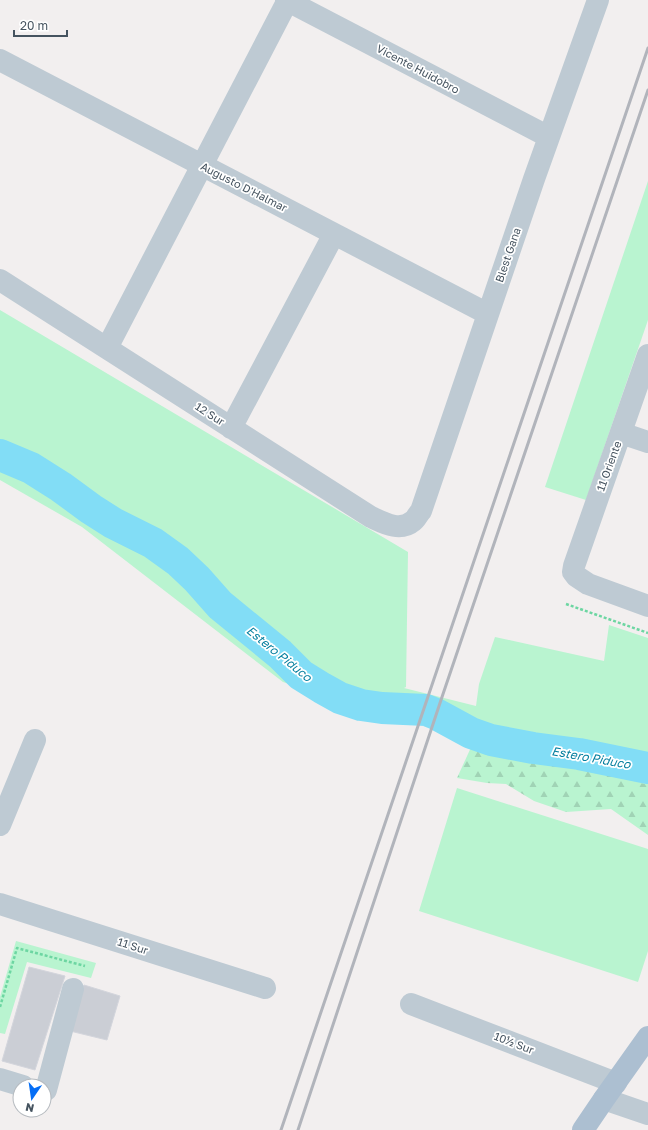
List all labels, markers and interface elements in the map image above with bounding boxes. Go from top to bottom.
scale bar [14,12,67,38]
text: 20 m [20,18,48,33]
street label: Vicente Huidobro [375,41,462,96]
street label: Augusto D'Halmar [199,159,290,214]
street label: Blest Gana [492,226,523,284]
street label: 12 Sur [193,399,228,428]
street label: 11 Oriente [593,439,624,493]
water label: Estero Piduco [244,623,316,685]
water label: Estero Piduco [551,743,632,772]
street label: 11 Sur [116,934,151,957]
street label: 10½ Sur [492,1029,537,1056]
north arrow [12,1078,52,1118]
text: N [24,1101,35,1116]

